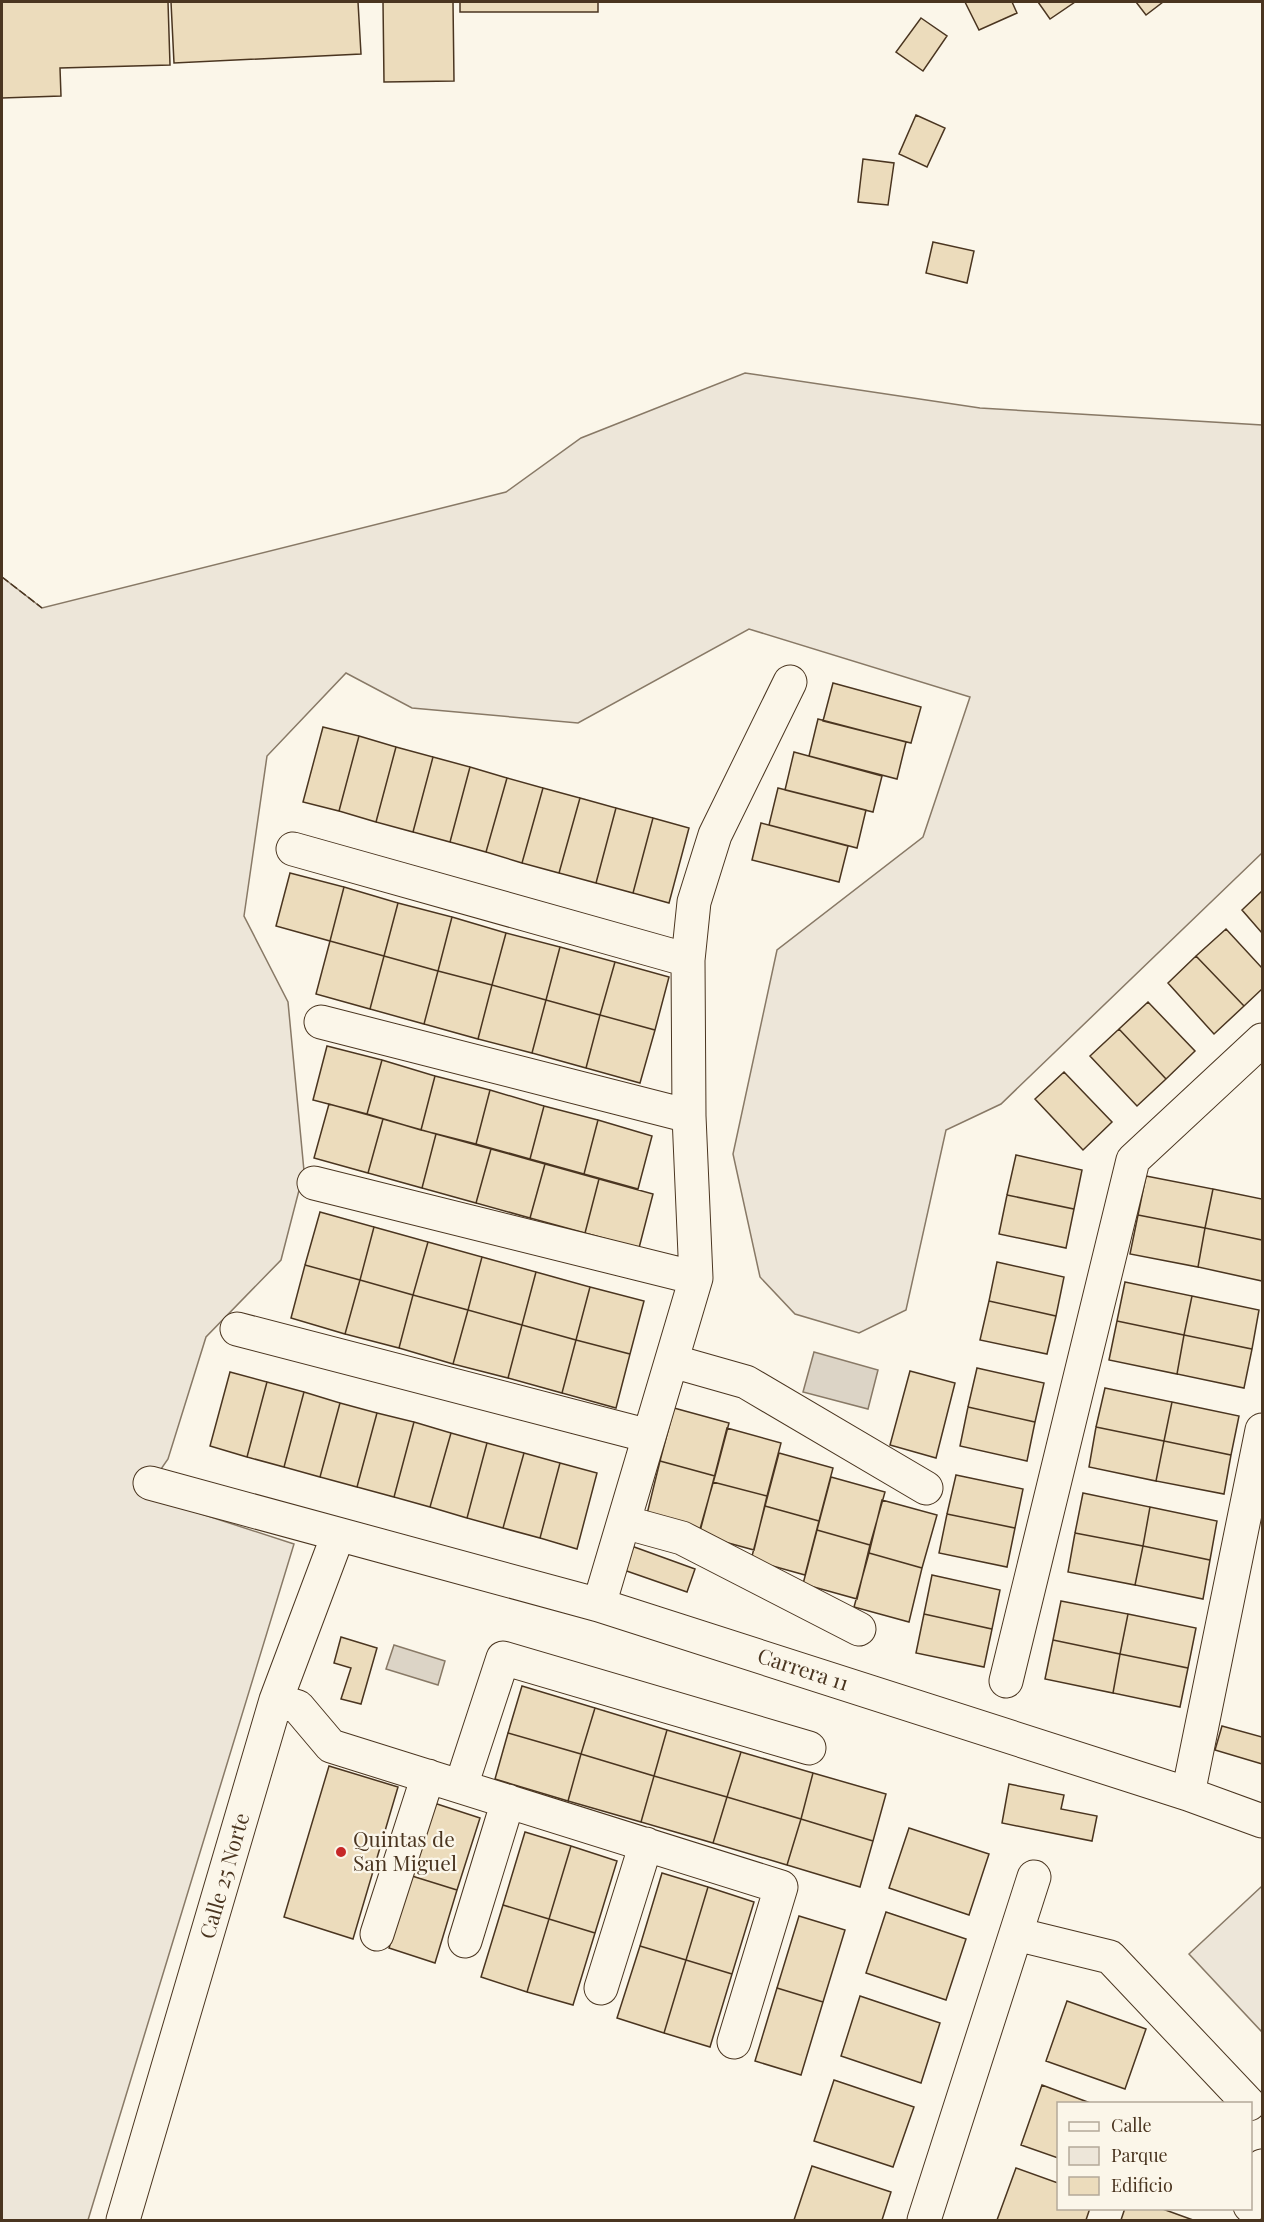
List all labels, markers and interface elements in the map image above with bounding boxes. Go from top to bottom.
street label: Carrera 11 [755,1640,853,1696]
street label: Calle 25 Norte [192,1809,254,1942]
place label: Quintas de San Miguel [353,1824,457,1876]
marker: Quintas de San Miguel [334,1845,348,1859]
legend [1057,2102,1252,2210]
text: Calle [1111,2113,1152,2137]
text: Parque [1111,2143,1168,2167]
text: Edificio [1111,2173,1173,2197]

